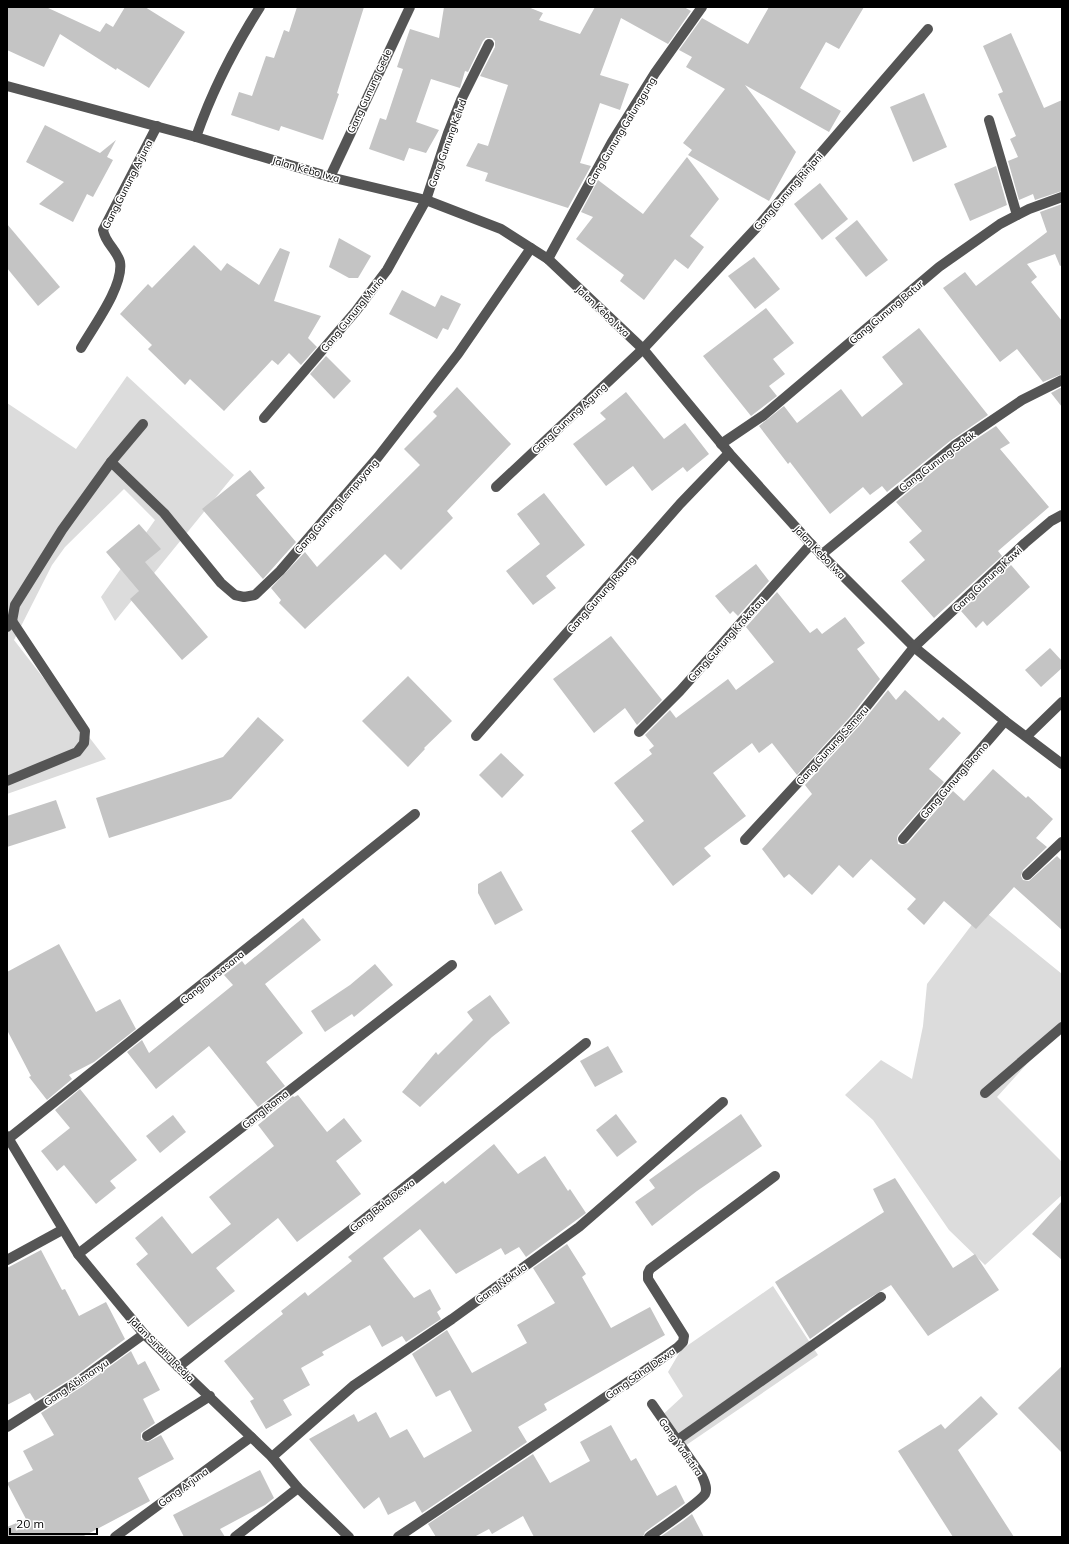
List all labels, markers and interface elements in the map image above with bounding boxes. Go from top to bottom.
street label: Gang Gunung Gede [344,47,395,135]
street label: Gang Gunung Galunggung [584,75,659,188]
street label: Gang Gunung Kelud [425,97,469,189]
street label: Gang Gunung Arjuna [99,138,155,231]
street label: Gang Gunung Rinjani [751,150,826,233]
street label: Jalan Kebo Iwa [271,154,341,185]
street label: Gang Gunung Muria [318,274,387,355]
street label: Gang Gunung Batur [847,277,926,347]
street label: Jalan Kebo Iwa [573,283,632,340]
street label: Gang Gunung Agung [529,380,610,457]
street label: Gang Gunung Salak [896,428,979,495]
street label: Gang Gunung Lempuyang [292,456,381,556]
street label: Jalan Kebo Iwa [791,523,848,582]
street label: Gang Gunung Kawi [950,544,1025,615]
street label: Gang Gunung Raung [564,553,638,635]
street label: Gang Gunung Krakatau [685,594,768,684]
street label: Gang Gunung Semeru [793,703,871,788]
street label: Gang Gunung Bromo [917,739,991,821]
street label: Gang Dursasana [178,948,247,1007]
street label: Gang Rama [239,1087,291,1132]
street label: Gang Bala Dewa [347,1176,417,1235]
street label: Gang Nakula [473,1260,530,1306]
street label: Jalan Sindhu Redja [126,1314,197,1385]
street label: Gang Saha Dewa [603,1345,678,1402]
street label: Gang Abimanyu [41,1356,111,1409]
street label: Gang Yudistira [656,1416,705,1479]
street label: Gang Arjuna [156,1465,211,1510]
scale bar [10,1510,97,1536]
text: 20 m [16,1516,44,1531]

